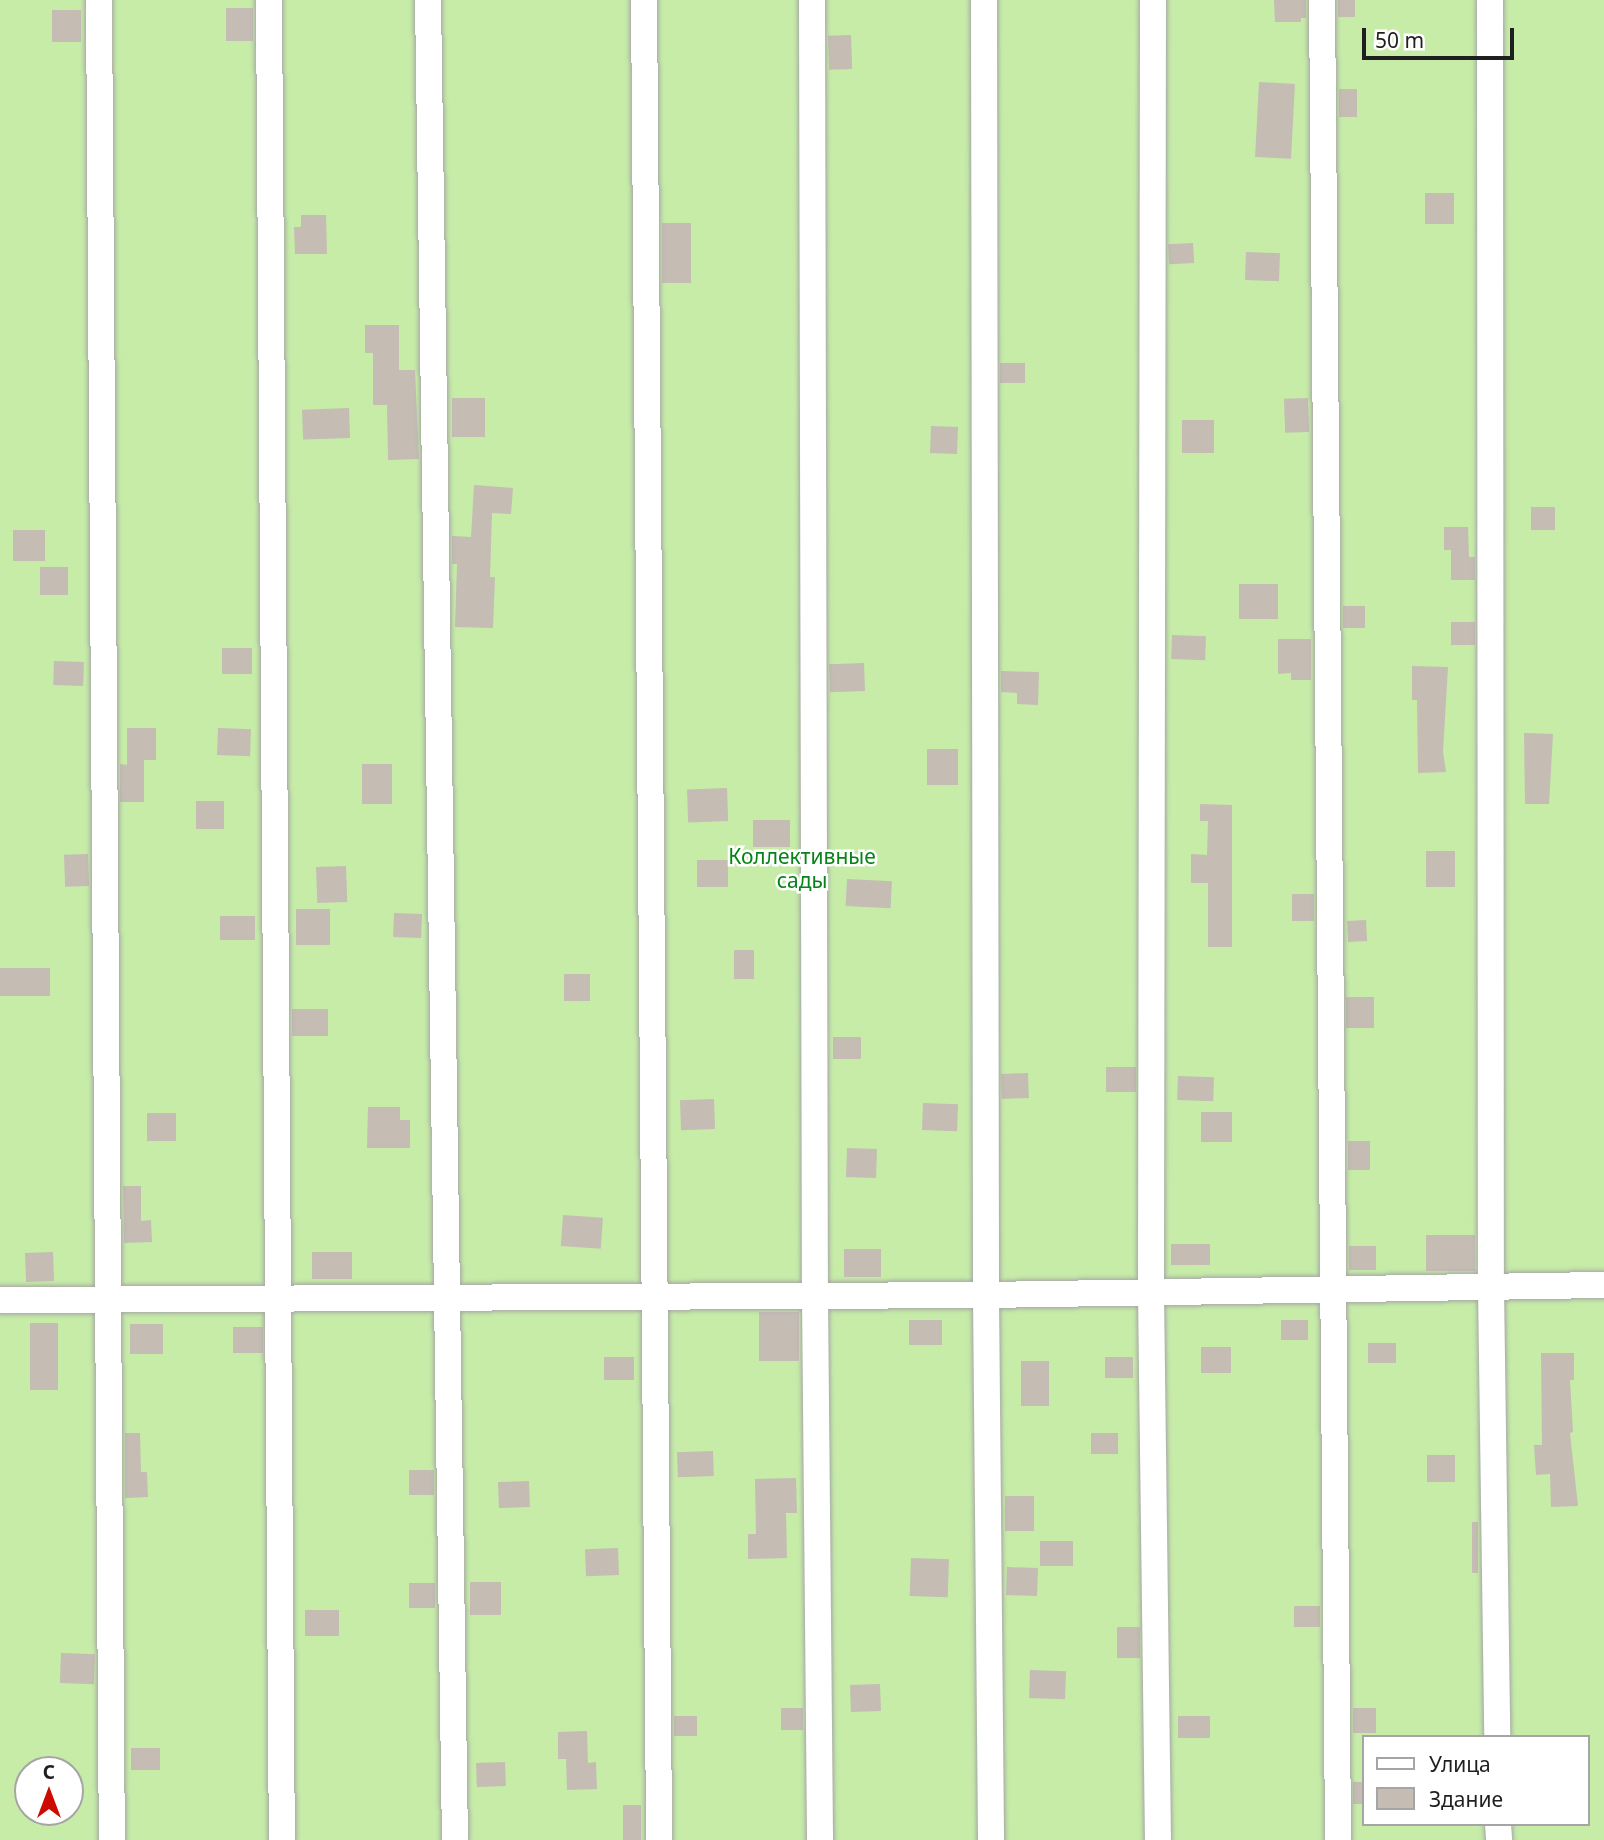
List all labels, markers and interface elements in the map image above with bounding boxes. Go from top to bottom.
scale bar [1366,14,1518,58]
text: 50 m [1375,26,1424,54]
park label: Коллективные сады [728,843,876,893]
legend [1362,1735,1590,1826]
text: Улица [1429,1750,1491,1778]
north arrow [14,1756,84,1826]
text: С [43,1759,55,1785]
text: Здание [1429,1785,1503,1813]

